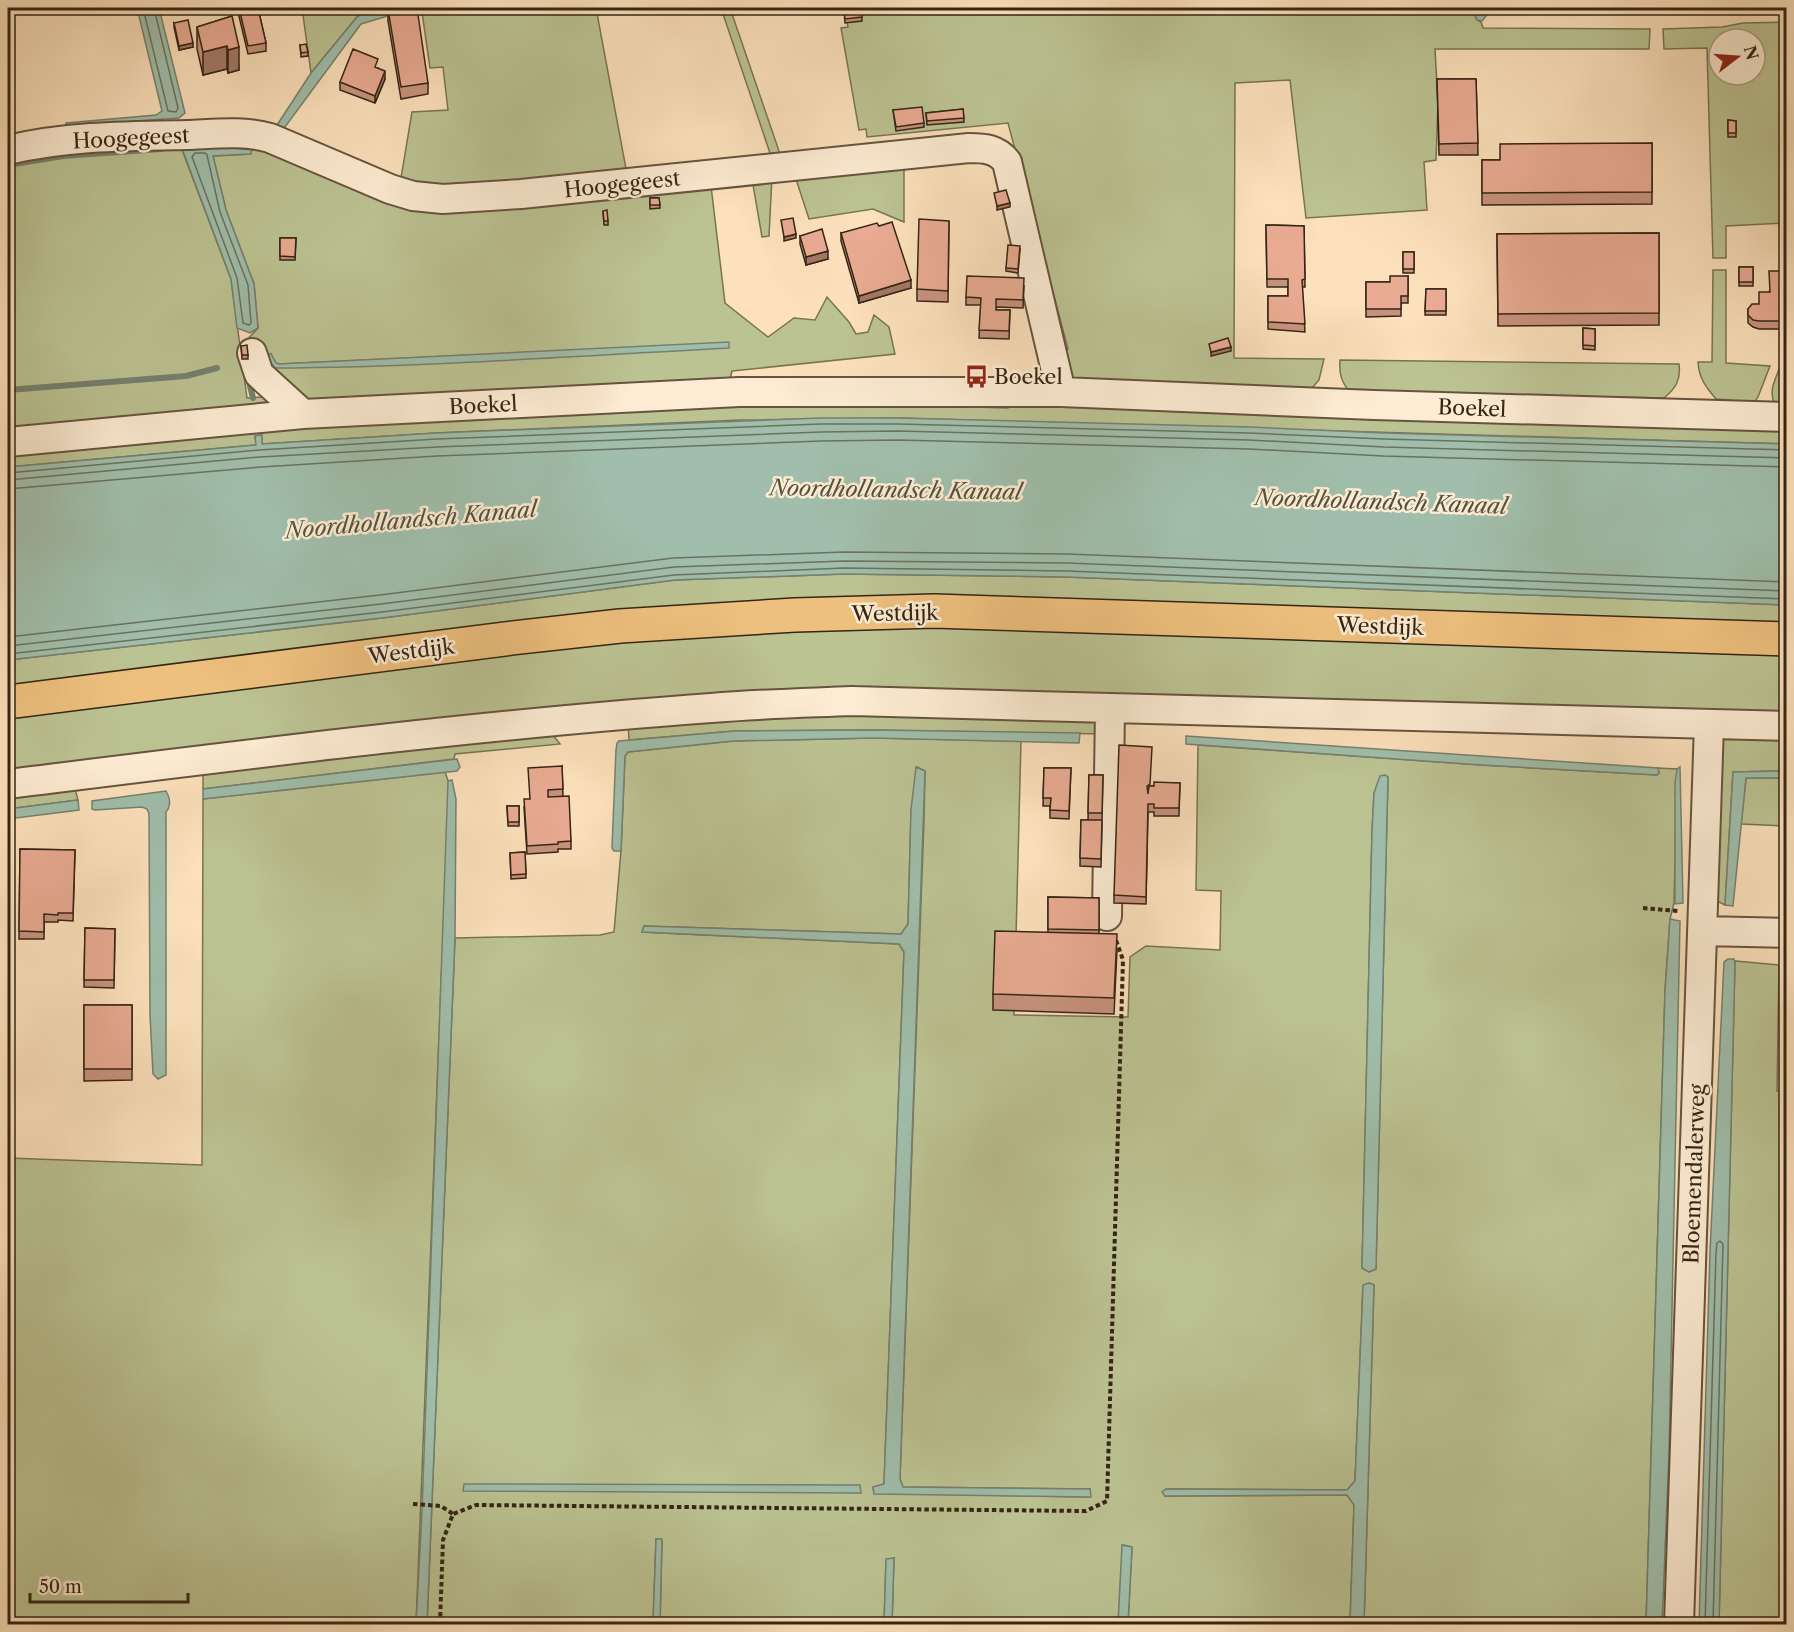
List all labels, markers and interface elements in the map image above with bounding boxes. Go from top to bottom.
north arrow [1707,27,1767,87]
text: N [1740,43,1763,62]
street label: Hoogegeest [72,122,191,154]
street label: Hoogegeest [563,165,682,203]
bus stop icon: Boekel [963,363,989,389]
place label: Boekel [994,364,1063,389]
street label: Boekel [448,391,518,419]
street label: Boekel [1437,394,1507,422]
water label: Noordhollandsch Kanaal [767,474,1025,506]
water label: Noordhollandsch Kanaal [1252,484,1511,520]
water label: Noordhollandsch Kanaal [282,495,541,545]
street label: Westdijk [850,600,939,626]
street label: Westdijk [1335,612,1425,640]
street label: Westdijk [365,633,456,669]
street label: Bloemendalerweg [1678,1083,1710,1265]
scale bar [30,1566,188,1604]
text: 50 m [39,1576,82,1598]

